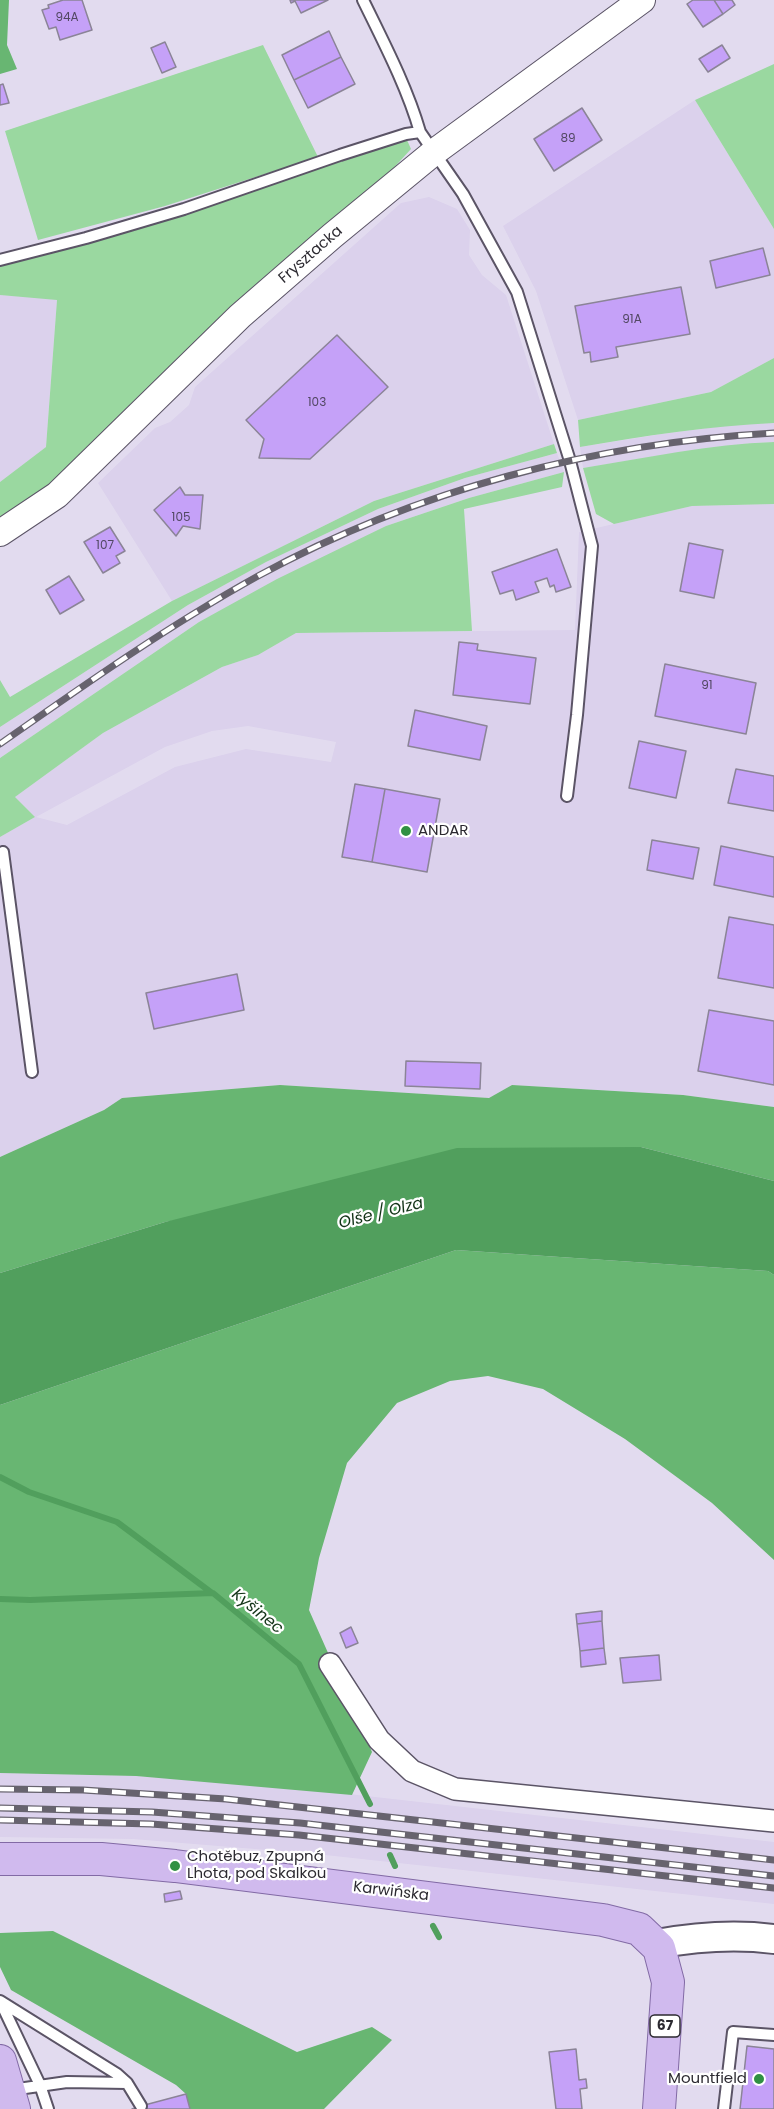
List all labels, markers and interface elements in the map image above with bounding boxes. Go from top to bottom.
house number: 94A [55,11,79,25]
house number: 89 [560,132,576,146]
street label: Frysztacka [275,222,347,288]
house number: 91A [622,313,642,327]
house number: 103 [308,396,326,410]
house number: 105 [172,511,190,525]
house number: 107 [96,539,114,553]
house number: 91 [701,679,713,693]
place label: ANDAR [418,822,468,840]
marker: ANDAR [399,824,413,838]
water label: Olše / Olza [337,1194,425,1234]
water label: Kyšinec [227,1585,287,1639]
place label: Chotěbuz, Zpupná Lhota, pod Skalkou [187,1848,326,1883]
marker: Chotěbuz, Zpupná Lhota, pod Skalkou [168,1859,182,1873]
street label: Karwińska [352,1878,430,1906]
road number: 67 [650,2015,680,2037]
place label: Mountfield [668,2070,747,2088]
marker: Mountfield [752,2072,766,2086]

